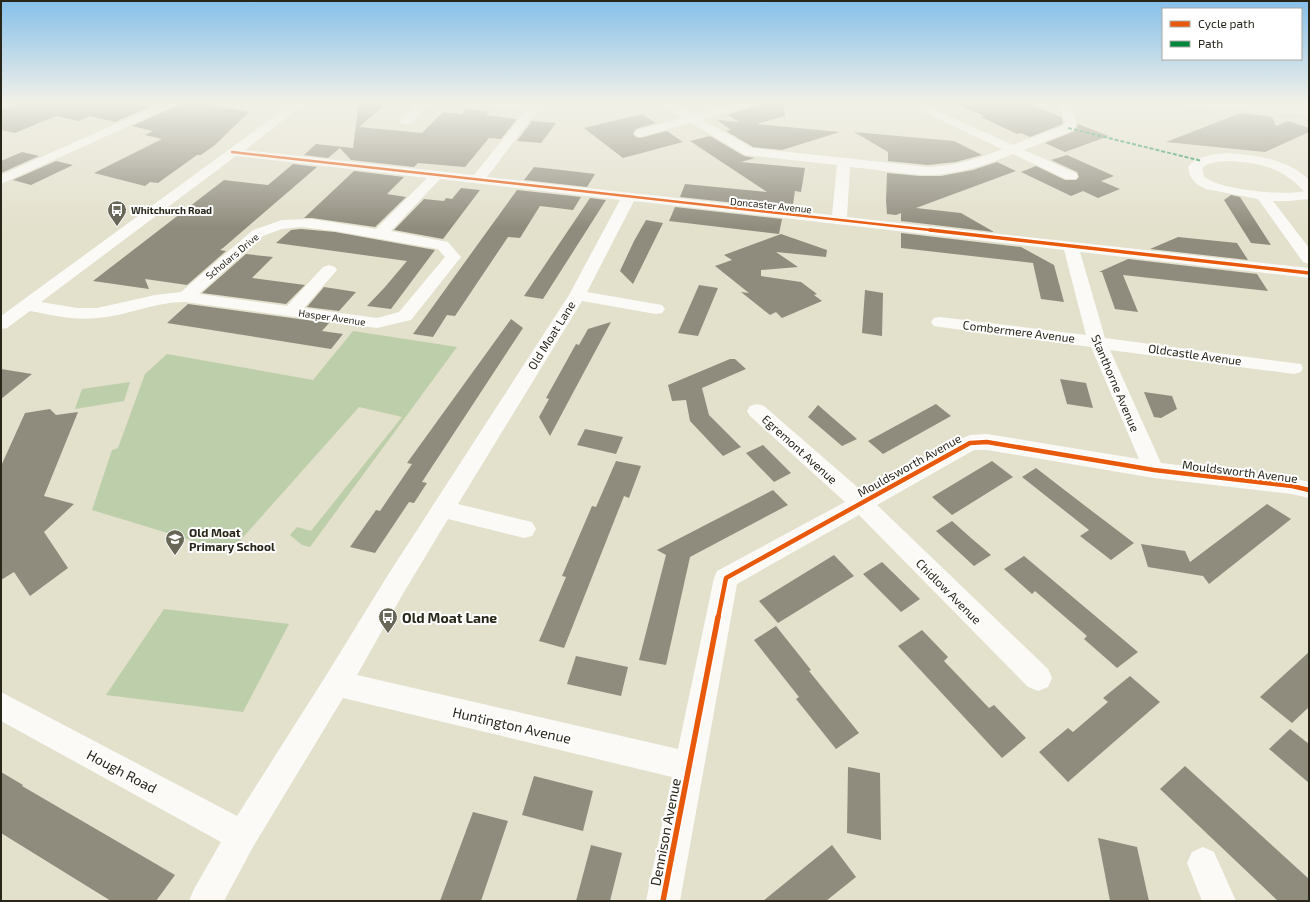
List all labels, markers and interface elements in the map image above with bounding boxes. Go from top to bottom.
legend [1162,8,1302,60]
text: Cycle path [1198,16,1255,30]
text: Path [1198,36,1223,50]
street label: Doncaster Avenue [730,195,812,215]
bus stop icon: Whitchurch Road [106,199,128,227]
place label: Whitchurch Road [131,204,212,216]
street label: Scholars Drive [203,230,261,282]
street label: Old Moat Lane [524,298,578,372]
street label: Hasper Avenue [298,306,366,328]
street label: Combermere Avenue [962,317,1076,345]
street label: Stanthorne Avenue [1089,332,1143,434]
street label: Oldcastle Avenue [1147,341,1243,367]
street label: Egremont Avenue [760,412,840,486]
street label: Mouldsworth Avenue [855,431,963,499]
street label: Mouldsworth Avenue [1181,457,1299,485]
place label: Old Moat Primary School [189,525,275,554]
school or university icon: Old Moat Primary School [164,528,186,556]
street label: Chidlow Avenue [914,556,984,626]
bus stop icon: Old Moat Lane [377,606,399,634]
place label: Old Moat Lane [402,609,497,626]
street label: Huntington Avenue [451,703,573,747]
street label: Hough Road [84,746,160,796]
street label: Dennison Avenue [646,777,684,887]

